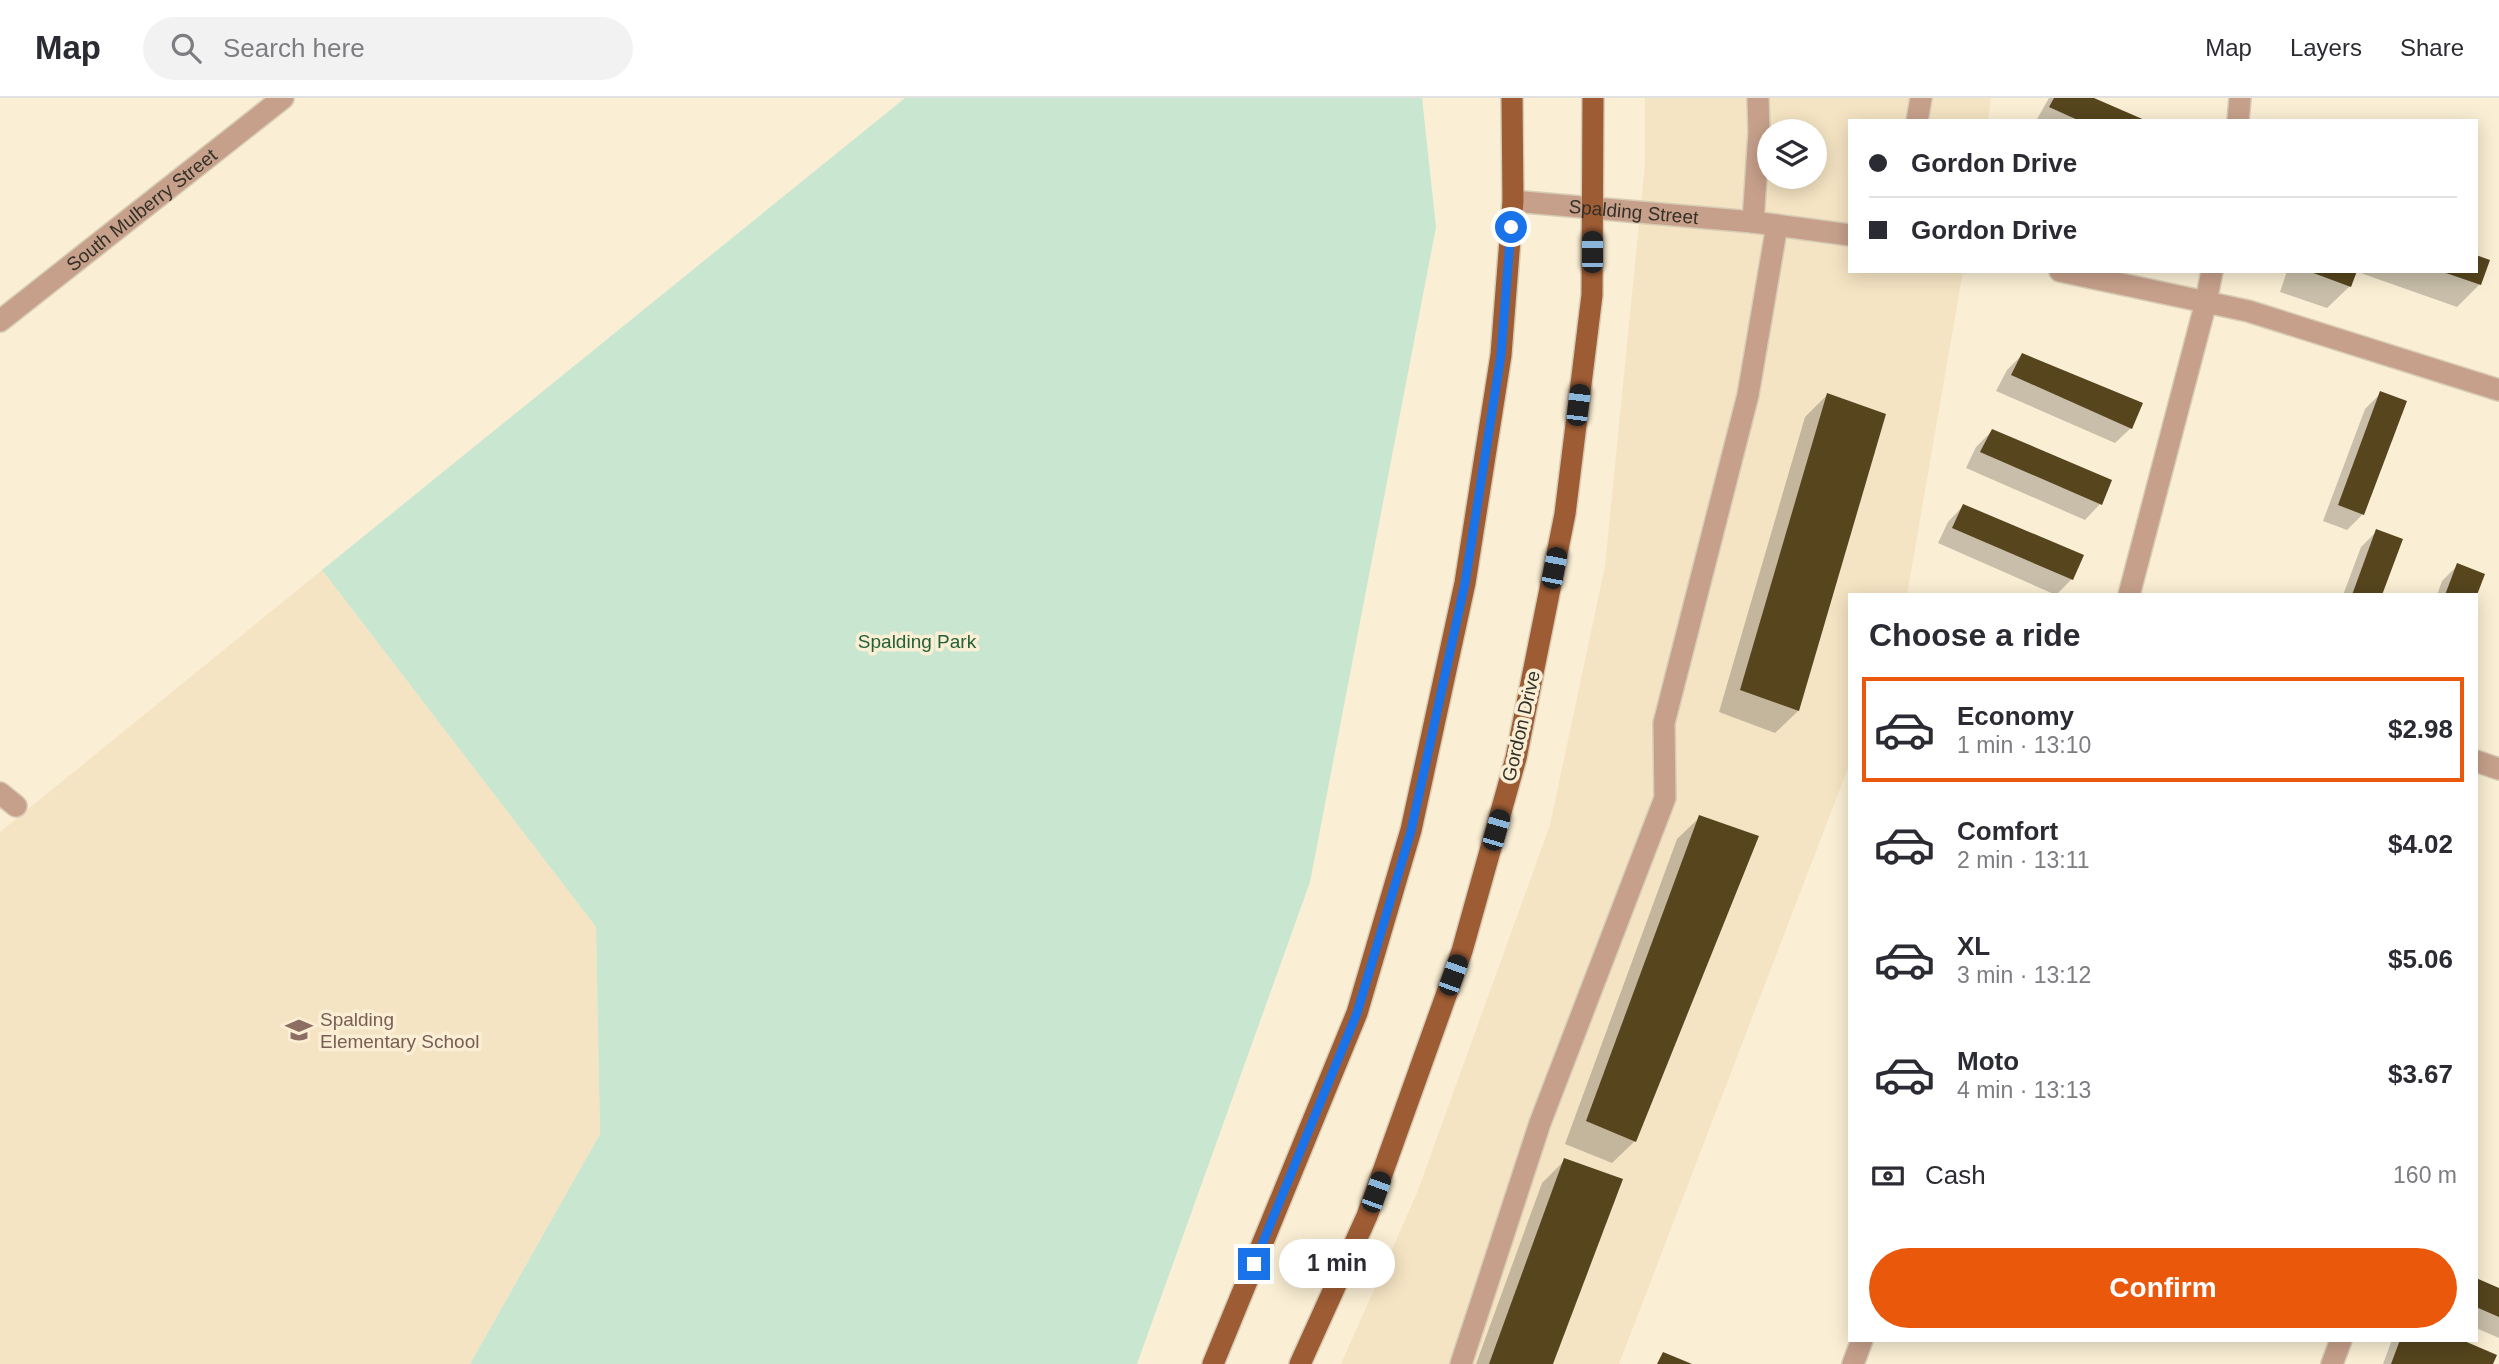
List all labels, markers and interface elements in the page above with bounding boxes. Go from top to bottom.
search box [143,17,633,80]
text: Map [35,29,101,66]
icon: search [167,29,205,67]
text: Search here [223,33,365,63]
text: Map [2205,34,2252,61]
text: Layers [2290,34,2362,61]
text: Share [2400,34,2464,61]
map controls [1757,119,1827,189]
button: layers [1757,119,1827,189]
street label: South Mulberry Street [62,144,221,275]
text: Gordon Drive [1911,148,2077,178]
street label: Spalding Street [1568,195,1700,228]
route start [1495,211,1527,243]
text: Gordon Drive [1911,215,2077,245]
car [1582,231,1603,273]
car [1566,383,1591,427]
car [1540,545,1569,591]
text: Choose a ride [1869,617,2081,653]
park label: Spalding Park [858,631,977,652]
street label: Gordon Drive [1498,669,1544,783]
icon: car [1873,698,1936,761]
text: Economy [1957,701,2074,731]
text: $2.98 [2388,714,2453,744]
text: 1 min · 13:10 [1957,732,2091,758]
car [1481,807,1512,853]
icon: car [1873,813,1936,876]
text: Comfort [1957,816,2058,846]
text: $4.02 [2388,829,2453,859]
text: 2 min · 13:11 [1957,847,2090,873]
icon: car [1873,928,1936,991]
text: XL [1957,931,1990,961]
text: $5.06 [2388,944,2453,974]
car [1436,952,1471,998]
text: 3 min · 13:12 [1957,962,2091,988]
place label: Spalding Elementary School [320,1009,479,1052]
school or university icon: Spalding Elementary School [284,1015,314,1045]
icon: car [1873,1043,1936,1106]
text: Moto [1957,1046,2019,1076]
text: $3.67 [2388,1059,2453,1089]
text: 4 min · 13:13 [1957,1077,2091,1103]
icon: cash [1869,1157,1907,1195]
text: Cash [1925,1160,1986,1190]
text: 160 m [2393,1162,2457,1188]
car [1359,1169,1394,1215]
callout: 1 min [1278,1240,1394,1288]
route end [1238,1248,1270,1280]
button: Confirm [1869,1248,2457,1328]
text: 1 min [1307,1250,1367,1276]

